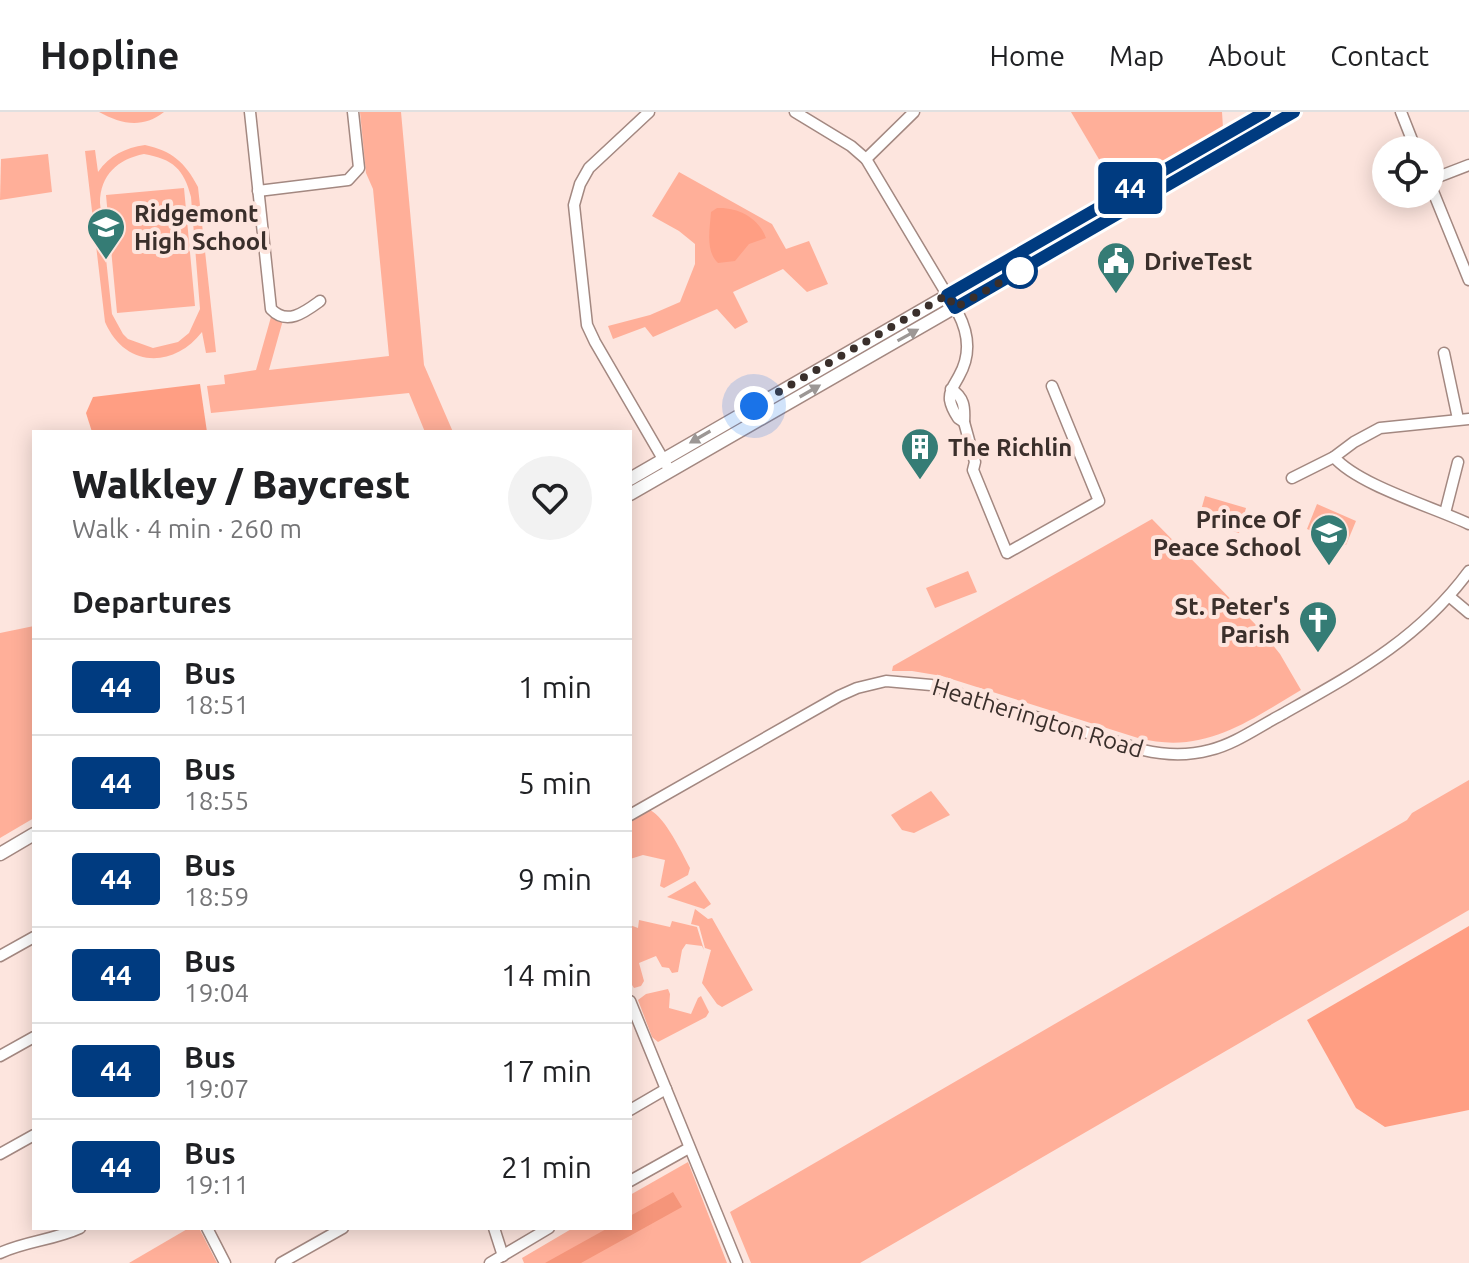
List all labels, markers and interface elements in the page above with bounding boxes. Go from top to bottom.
text: Hopline [40,34,179,76]
text: Home [990,40,1065,71]
text: Map [1109,40,1164,71]
text: About [1208,40,1286,71]
text: Contact [1330,40,1429,71]
map controls [1372,136,1444,208]
button: locate [1372,136,1444,208]
line badge: 44 [1094,162,1166,214]
text: 44 [1114,172,1146,203]
place label: Ridgemont High School [134,200,268,255]
school or university icon: Ridgemont High School [85,206,127,261]
public building icon: DriveTest [1095,240,1137,295]
place label: DriveTest [1144,248,1252,275]
unlabelled marker [1003,254,1037,288]
one-way arrow [897,328,920,341]
one-way arrow [799,384,821,398]
your location [734,386,774,426]
building icon: The Richlin [899,426,941,481]
one-way arrow [689,430,712,444]
place label: The Richlin [948,434,1072,461]
button: heart [508,456,592,540]
text: Walkley / Baycrest [72,463,410,505]
place label: Prince Of Peace School [1153,506,1302,561]
school or university icon: Prince Of Peace School [1308,512,1350,567]
text: Walk · 4 min · 260 m [72,514,302,543]
text: Departures [72,585,232,619]
place label: St. Peter's Parish [1175,593,1290,648]
church icon: St. Peter's Parish [1297,599,1339,654]
text: Bus [184,656,236,690]
text: 1 min [518,670,592,704]
text: 44 [100,671,132,702]
street label: Heatherington Road [929,673,1147,763]
text: 18:51 [184,690,249,719]
text: Bus [184,752,236,786]
text: 5 min [518,766,592,800]
text: 44 [100,767,132,798]
text: 18:55 [184,786,249,815]
text: Bus [184,848,236,882]
text: 9 min [518,862,592,896]
text: 44 [100,863,132,894]
text: 18:59 [184,882,249,911]
text: Bus [184,944,236,978]
text: 14 min [501,958,592,992]
text: 44 [100,959,132,990]
text: 19:04 [184,978,249,1007]
text: Bus [184,1040,236,1074]
text: 17 min [501,1054,592,1088]
text: 44 [100,1055,132,1086]
text: 19:07 [184,1074,249,1103]
text: Bus [184,1136,236,1170]
text: 21 min [501,1150,592,1184]
text: 44 [100,1151,132,1182]
text: 19:11 [184,1170,249,1199]

